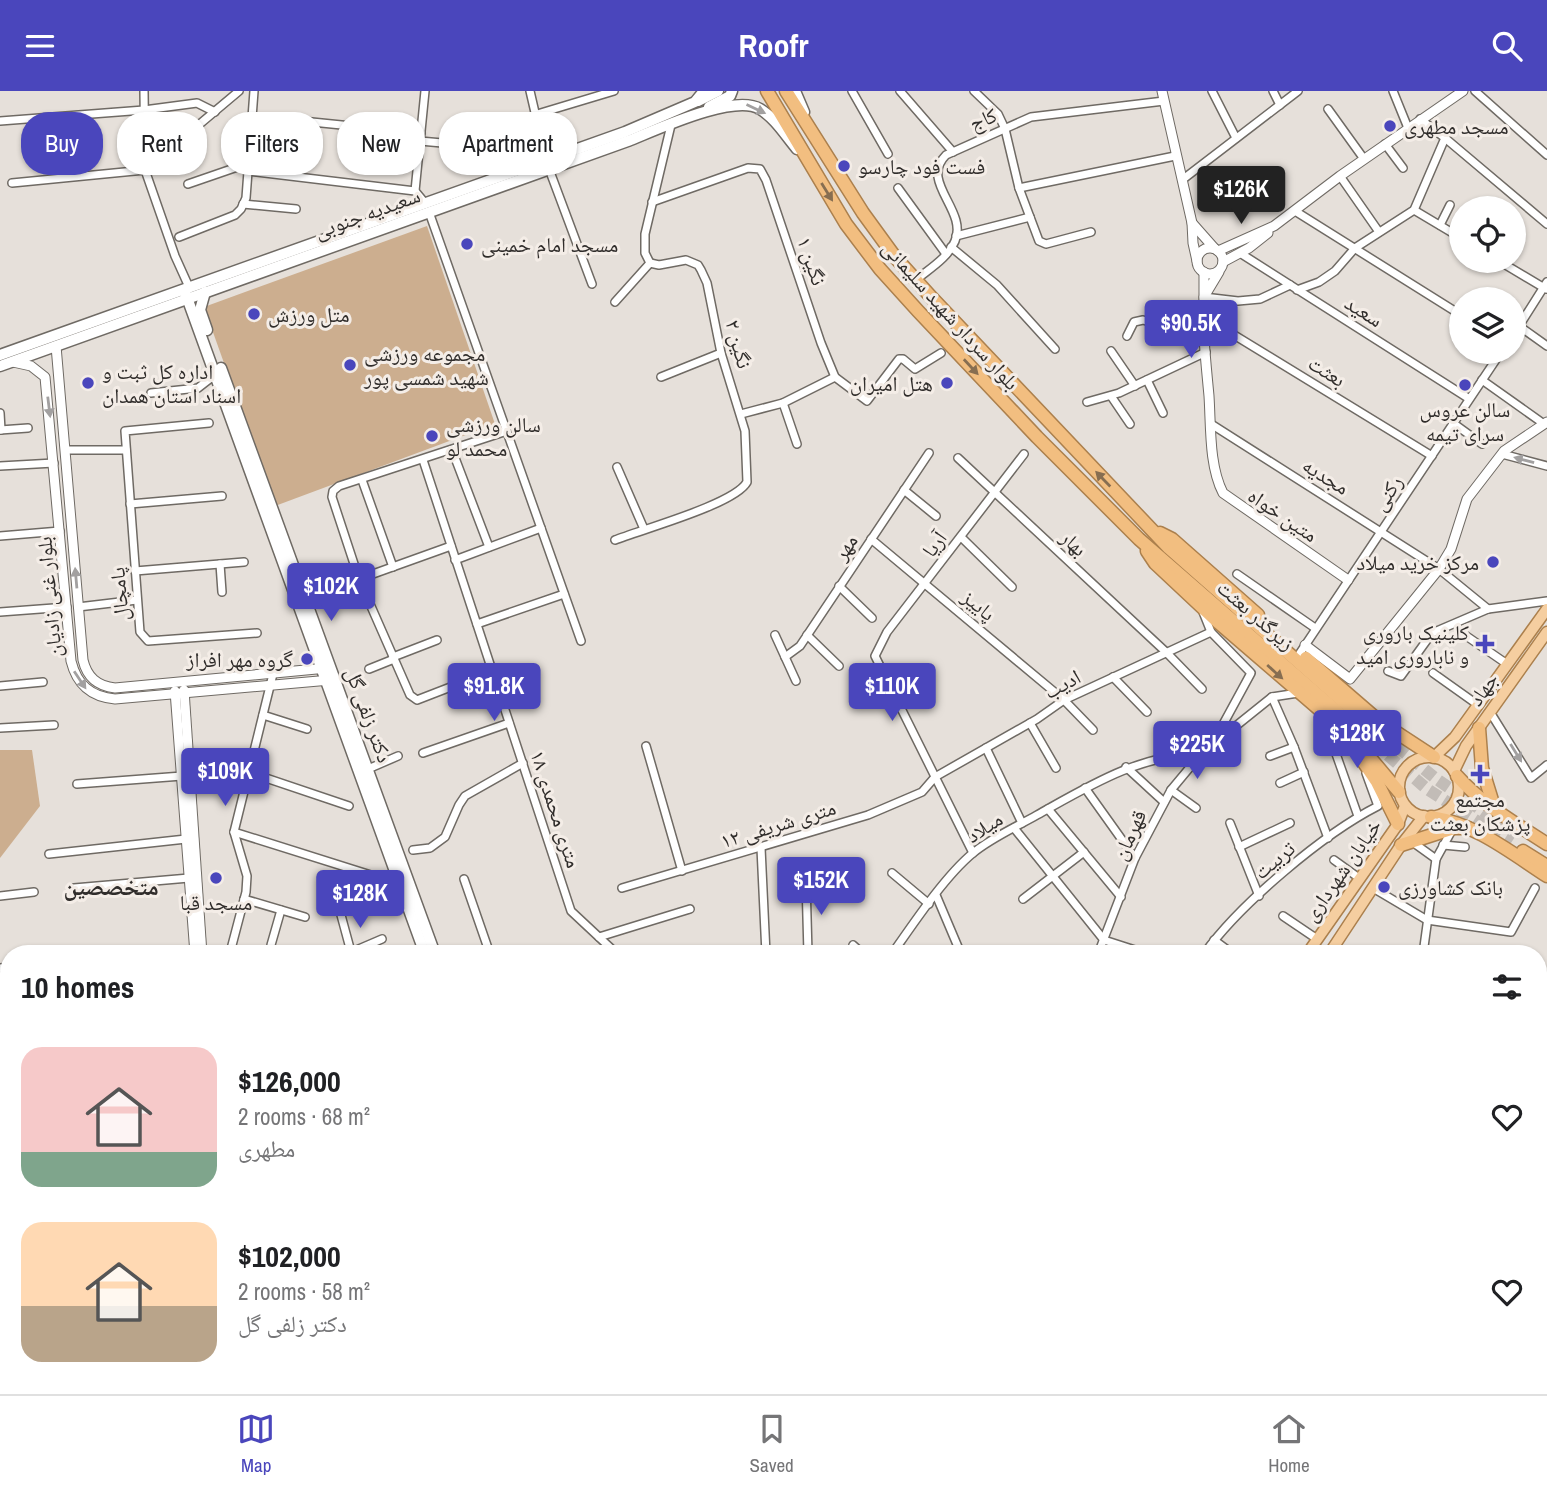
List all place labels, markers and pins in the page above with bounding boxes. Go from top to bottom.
place label: مسجد مطهری [1404,112,1508,141]
marker: مسجد مطهری [1382,118,1398,134]
place label: فست فود چارسو [858,152,985,181]
marker: فست فود چارسو [836,158,852,174]
pin: $126K [1192,167,1290,226]
place label: مسجد امام خمینی [481,230,618,259]
marker: مسجد امام خمینی [459,236,475,252]
place label: متل ورزش [268,300,350,329]
pin: $90.5K [1134,301,1248,360]
marker: متل ورزش [246,306,262,322]
place label: مجموعه ورزشی شهید شمسی پور [363,339,489,392]
place label: اداره کل ثبت و اسناد استان همدان [102,357,241,410]
marker: مجموعه ورزشی شهید شمسی پور [342,357,358,373]
place label: هتل امیران [850,369,933,398]
marker: اداره کل ثبت و اسناد استان همدان [80,375,96,391]
marker: هتل امیران [939,375,955,391]
marker: سالن عروس سرای تیمه [1457,377,1473,393]
place label: سالن عروس سرای تیمه [1420,395,1510,448]
place label: سالن ورزشی محمد لو [446,410,541,463]
marker: سالن ورزشی محمد لو [424,428,440,444]
place label: مرکز خرید میلاد [1357,548,1479,577]
marker: مرکز خرید میلاد [1485,554,1501,570]
pin: $102K [282,563,380,623]
place label: کلینیک باروری و ناباروری امید [1356,618,1469,671]
marker: کلینیک باروری و ناباروری امید [1475,634,1495,654]
place label: گروه مهر افراز [185,645,293,674]
marker: گروه مهر افراز [299,651,315,667]
pin: $91.8K [437,663,551,723]
pin: $110K [843,663,941,723]
pin: $128K [1308,711,1406,770]
pin: $225K [1148,721,1246,781]
pin: $109K [176,749,274,808]
marker: مجتمع پزشکان بعثت [1470,764,1490,784]
place label: مجتمع پزشکان بعثت [1430,785,1530,838]
pin: $152K [772,857,870,917]
marker: مسجد قبا [208,870,224,886]
pin: $128K [311,871,409,930]
place label: بانک کشاورزی [1398,873,1503,902]
marker: بانک کشاورزی [1376,879,1392,895]
place label: مسجد قبا [180,888,252,917]

